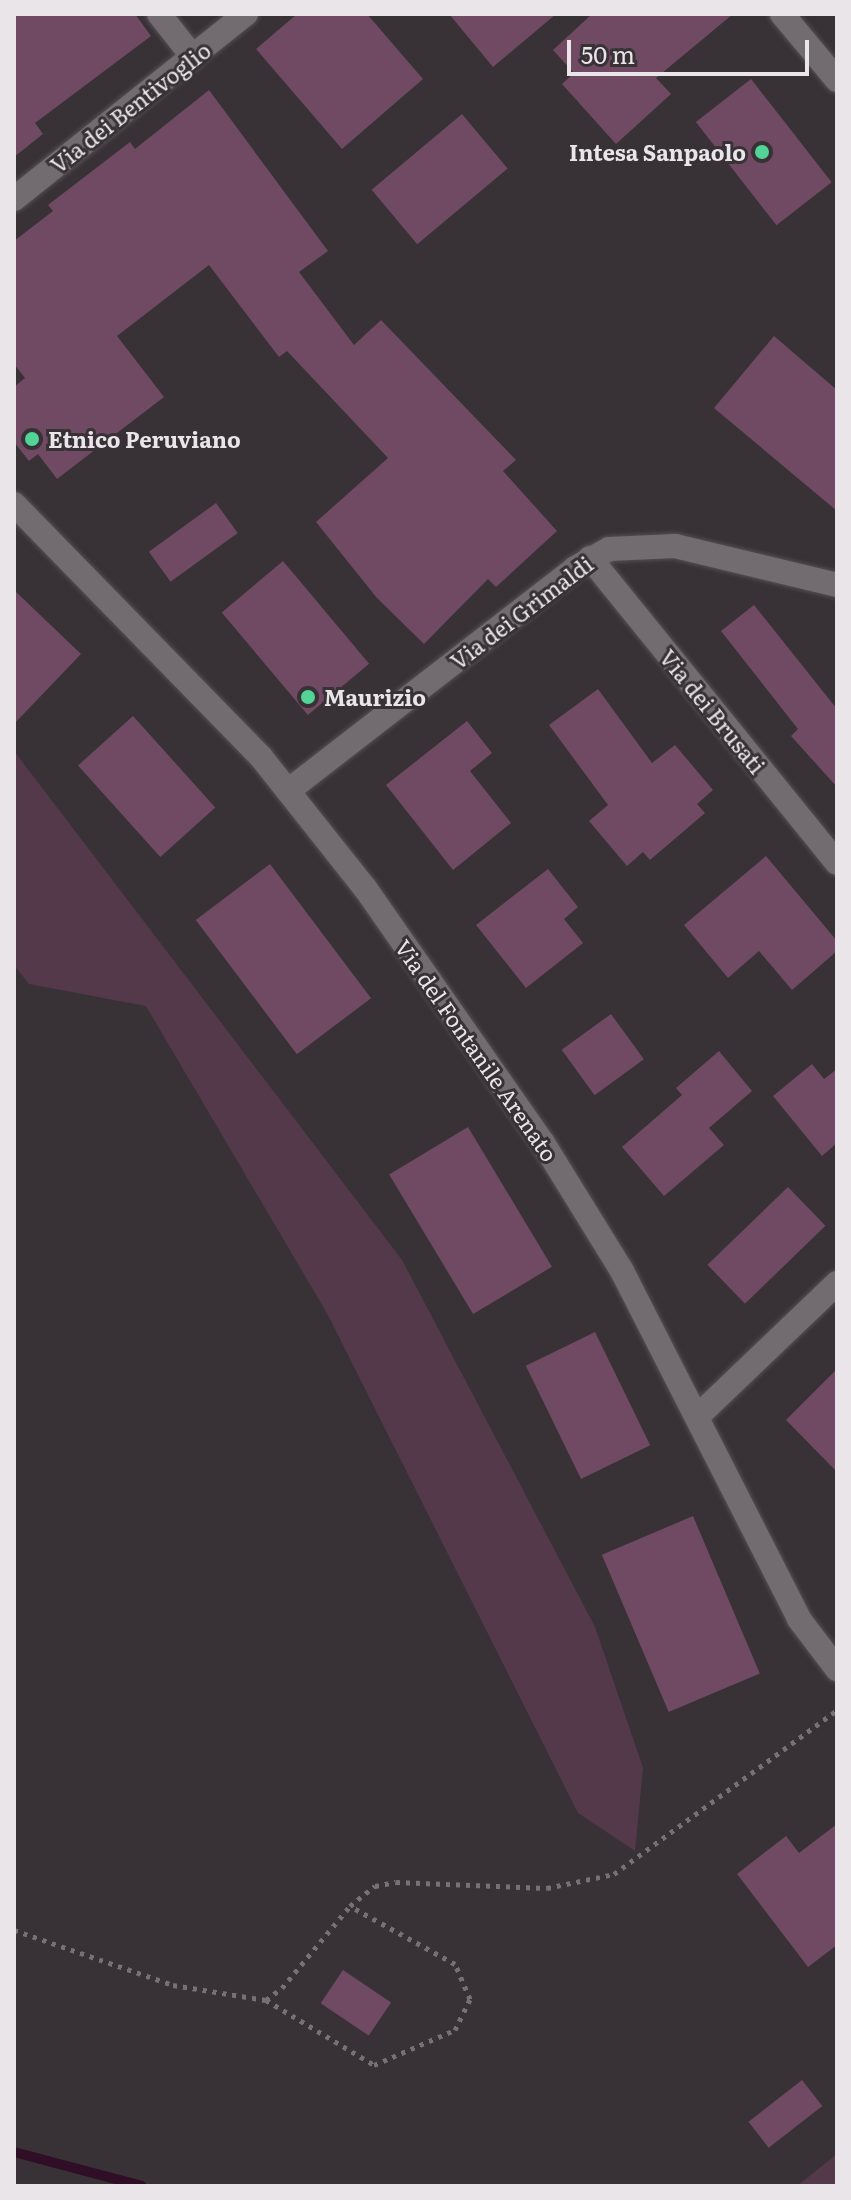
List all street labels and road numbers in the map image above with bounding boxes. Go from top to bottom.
street label: Via dei Bentivoglio [45,36,215,178]
street label: Via dei Grimaldi [445,550,597,674]
street label: Via dei Brusati [655,644,771,778]
street label: Via del Fontanile Arenato [390,934,564,1166]

